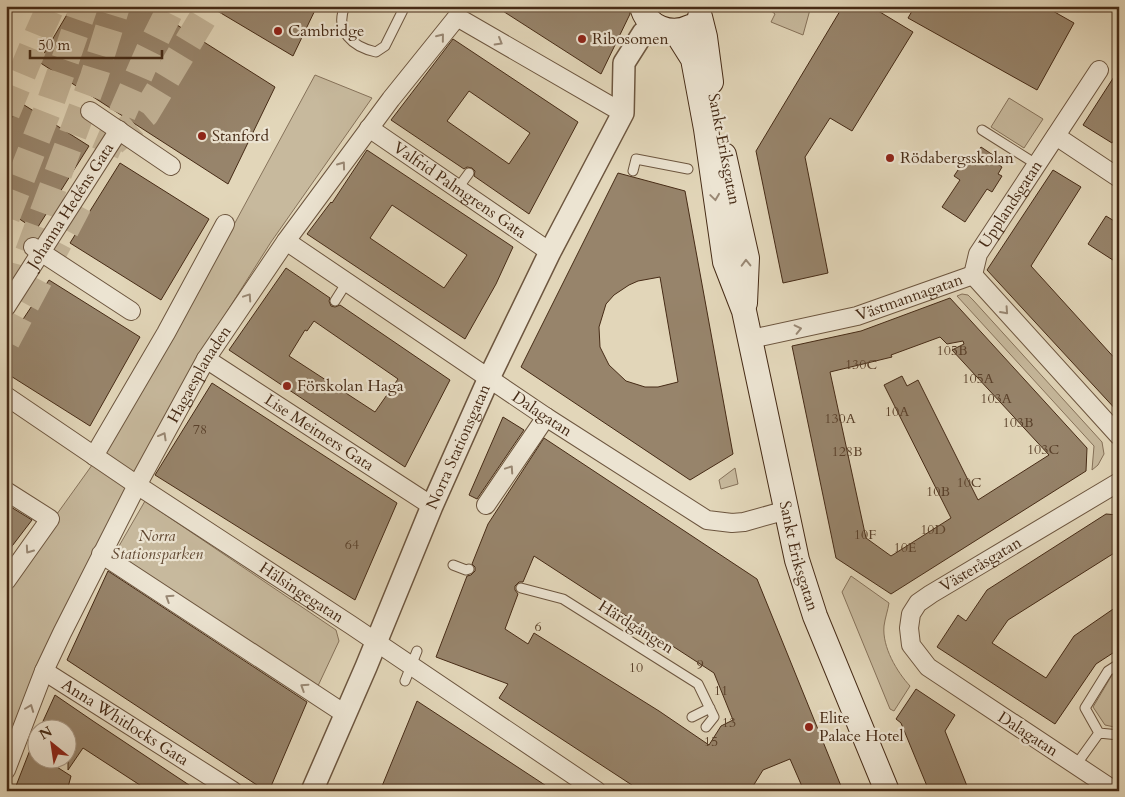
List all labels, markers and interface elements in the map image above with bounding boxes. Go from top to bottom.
place label: Cambridge [288,20,364,42]
marker: Cambridge [272,25,284,37]
scale bar [30,28,162,60]
place label: Ribosomen [592,28,669,50]
one-way arrow [436,33,445,42]
marker: Ribosomen [576,33,588,45]
text: 50 m [38,35,70,55]
one-way arrow [494,35,503,45]
street label: Sankt Eriksgatan [702,91,746,207]
place label: Stanford [212,125,269,147]
marker: Stanford [196,130,208,142]
street label: Valfrid Palmgrens Gata [389,137,531,244]
street label: Johanna Hedéns Gata [21,138,119,275]
place label: Rödabergsskolan [900,147,1014,169]
marker: Rödabergsskolan [884,152,896,164]
street label: Upplandsgatan [974,156,1048,253]
one-way arrow [336,161,345,171]
one-way arrow [710,192,720,201]
one-way arrow [741,258,751,266]
street label: Västmannagatan [853,268,966,326]
one-way arrow [241,294,251,303]
one-way arrow [1000,306,1009,315]
street label: Hagaesplanaden [162,321,236,427]
one-way arrow [794,324,803,335]
house number: 105B [936,341,968,360]
house number: 130C [845,355,877,374]
house number: 105A [962,369,994,388]
place label: Förskolan Haga [297,375,404,397]
marker: Förskolan Haga [281,380,293,392]
street label: Norra Stationsgatan [421,381,496,513]
street label: Dalagatan [508,386,576,442]
street label: Lise Meitners Gata [260,389,378,476]
house number: 103A [980,389,1012,408]
house number: 10A [885,402,909,421]
house number: 130A [824,409,856,428]
house number: 103B [1002,413,1034,432]
house number: 78 [193,420,207,439]
one-way arrow [157,432,167,441]
house number: 103C [1027,440,1059,459]
house number: 128B [831,442,863,461]
one-way arrow [504,466,513,475]
house number: 10C [956,473,982,492]
house number: 10B [926,482,950,501]
street label: Sankt Eriksgatan [774,499,824,614]
house number: 10D [920,520,946,539]
park label: Norra Stationsparken [111,525,203,565]
house number: 10F [854,525,876,544]
street label: Västeråsgatan [936,532,1026,597]
house number: 64 [345,535,359,554]
house number: 10E [894,538,917,557]
one-way arrow [26,545,35,554]
street label: Hälsingegatan [255,557,348,628]
one-way arrow [165,595,174,604]
street label: Härdgången [594,595,678,659]
house number: 6 [534,617,542,636]
house number: 9 [696,655,704,674]
house number: 10 [629,658,643,677]
street label: Anna Whitlocks Gata [57,674,193,771]
house number: 11 [714,681,728,700]
one-way arrow [301,684,310,694]
one-way arrow [24,704,34,713]
street label: Dalagatan [994,706,1062,762]
place label: Elite Palace Hotel [819,707,904,747]
house number: 13 [722,713,736,732]
north arrow [28,720,78,770]
marker: Elite Palace Hotel [803,721,815,733]
text: N [36,722,56,744]
house number: 15 [704,732,718,751]

